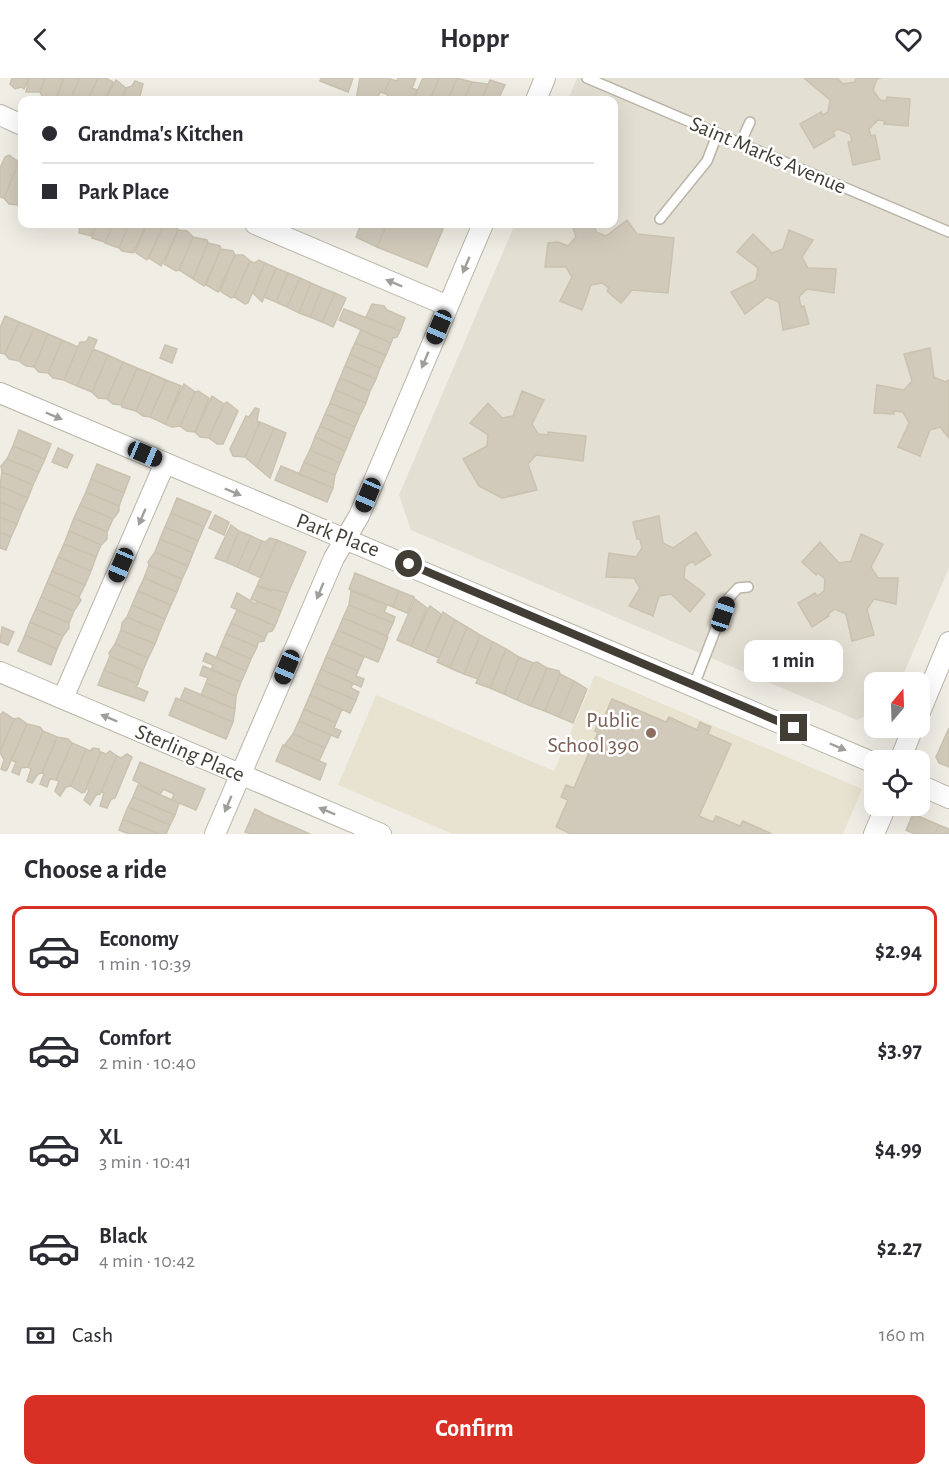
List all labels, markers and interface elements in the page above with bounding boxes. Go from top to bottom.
icon: back [24,23,57,56]
icon: heart [892,23,925,56]
text: Hoppr [440,25,509,52]
street label: Saint Marks Avenue [687,112,849,198]
text: Grandma's Kitchen [78,123,244,145]
text: Park Place [78,181,169,203]
one-way arrow [461,256,471,274]
one-way arrow [385,278,403,288]
car [424,307,454,347]
one-way arrow [420,351,430,369]
one-way arrow [45,411,63,421]
car [125,439,165,469]
car [353,475,383,515]
one-way arrow [224,488,242,498]
one-way arrow [137,508,146,525]
street label: Park Place [293,509,383,561]
car [106,545,136,585]
route start [395,550,422,577]
one-way arrow [315,583,325,601]
car [709,594,737,634]
callout: 1 min [744,641,844,683]
car [272,647,302,687]
text: 1 min [772,651,815,671]
north arrow [864,672,930,738]
map controls [864,672,930,816]
place label: Public School 390 [547,709,640,756]
one-way arrow [100,713,118,722]
route end [780,714,807,741]
street label: Sterling Place [132,720,248,786]
marker: Public School 390 [644,726,658,740]
one-way arrow [830,742,848,752]
button: locate [864,750,930,816]
one-way arrow [223,795,232,813]
one-way arrow [318,806,336,815]
text: Choose a ride [24,856,167,883]
icon: car [27,924,81,978]
text: Economy [99,928,179,950]
text: $2.94 [875,940,922,962]
text: 1 min · 10:39 [99,954,191,974]
icon: car [27,1023,81,1077]
text: Comfort [99,1027,171,1049]
text: $3.97 [877,1039,922,1061]
text: 2 min · 10:40 [99,1053,196,1073]
icon: car [27,1122,81,1176]
text: XL [99,1126,122,1148]
text: $4.99 [875,1138,922,1160]
text: 3 min · 10:41 [99,1152,191,1172]
icon: car [27,1221,81,1275]
text: Black [99,1225,147,1247]
text: $2.27 [877,1237,922,1259]
text: 4 min · 10:42 [99,1251,195,1271]
icon: cash [24,1319,57,1352]
text: Cash [72,1324,113,1346]
text: 160 m [879,1325,925,1345]
button: Confirm [24,1395,925,1464]

